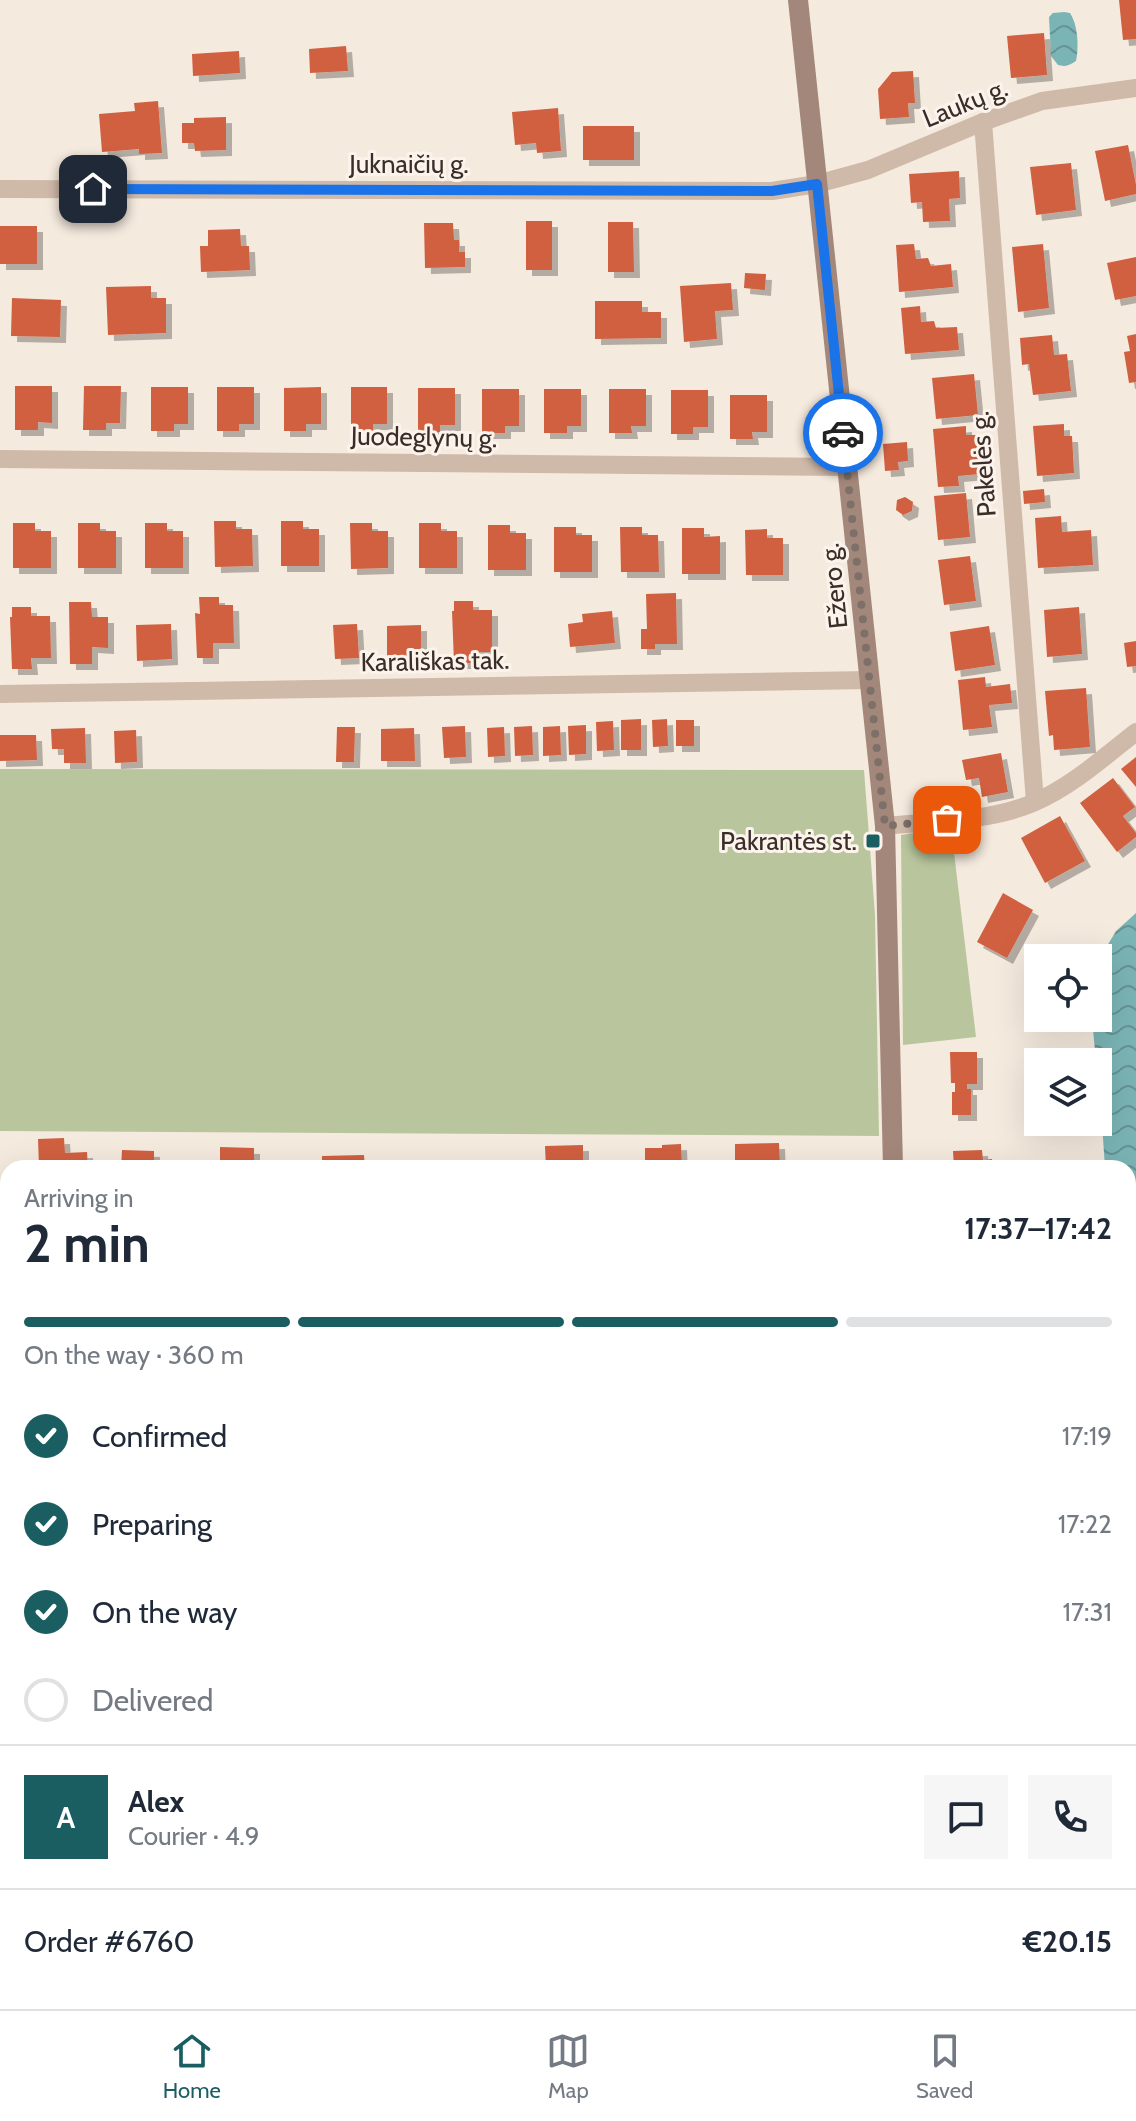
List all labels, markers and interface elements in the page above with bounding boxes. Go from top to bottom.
street label: Laukų g. [918,72,1012,134]
street label: Juknaičių g. [348,148,469,180]
pin [59,155,127,223]
icon: home [71,167,115,211]
courier [803,393,883,473]
street label: Pakelės g. [963,410,1003,518]
icon: car [821,411,865,455]
street label: Juodeglynų g. [350,420,497,454]
street label: Ežero g. [814,542,854,630]
street label: Karališkas tak. [360,644,510,678]
pin [913,786,981,854]
icon: bag [925,798,969,842]
place label: Pakrantės st. [720,825,857,857]
marker: Pakrantės st. [864,832,882,850]
map controls [1024,944,1112,1136]
button: locate [1024,944,1112,1032]
button: layers [1024,1048,1112,1136]
text: Arriving in [24,1182,134,1214]
text: 17:37–17:42 [964,1210,1112,1247]
text: 2 min [24,1212,150,1275]
text: On the way · 360 m [24,1339,244,1371]
icon: check [24,1414,68,1458]
text: Confirmed [92,1418,227,1455]
text: 17:19 [1062,1420,1112,1452]
icon: check [24,1502,68,1546]
text: Preparing [92,1506,212,1543]
text: 17:22 [1058,1508,1112,1540]
icon: check [24,1590,68,1634]
text: On the way [92,1594,237,1631]
text: 17:31 [1062,1596,1112,1628]
text: Delivered [92,1682,213,1719]
button: chat [924,1775,1008,1859]
button: phone [1028,1775,1112,1859]
text: Alex [128,1783,184,1820]
text: A [57,1799,75,1836]
text: Courier · 4.9 [128,1820,260,1852]
text: Order #6760 [24,1923,195,1960]
text: €20.15 [1023,1923,1112,1960]
tab: Home [163,2029,221,2104]
tab: Map [546,2029,590,2104]
tab: Saved [916,2029,973,2104]

